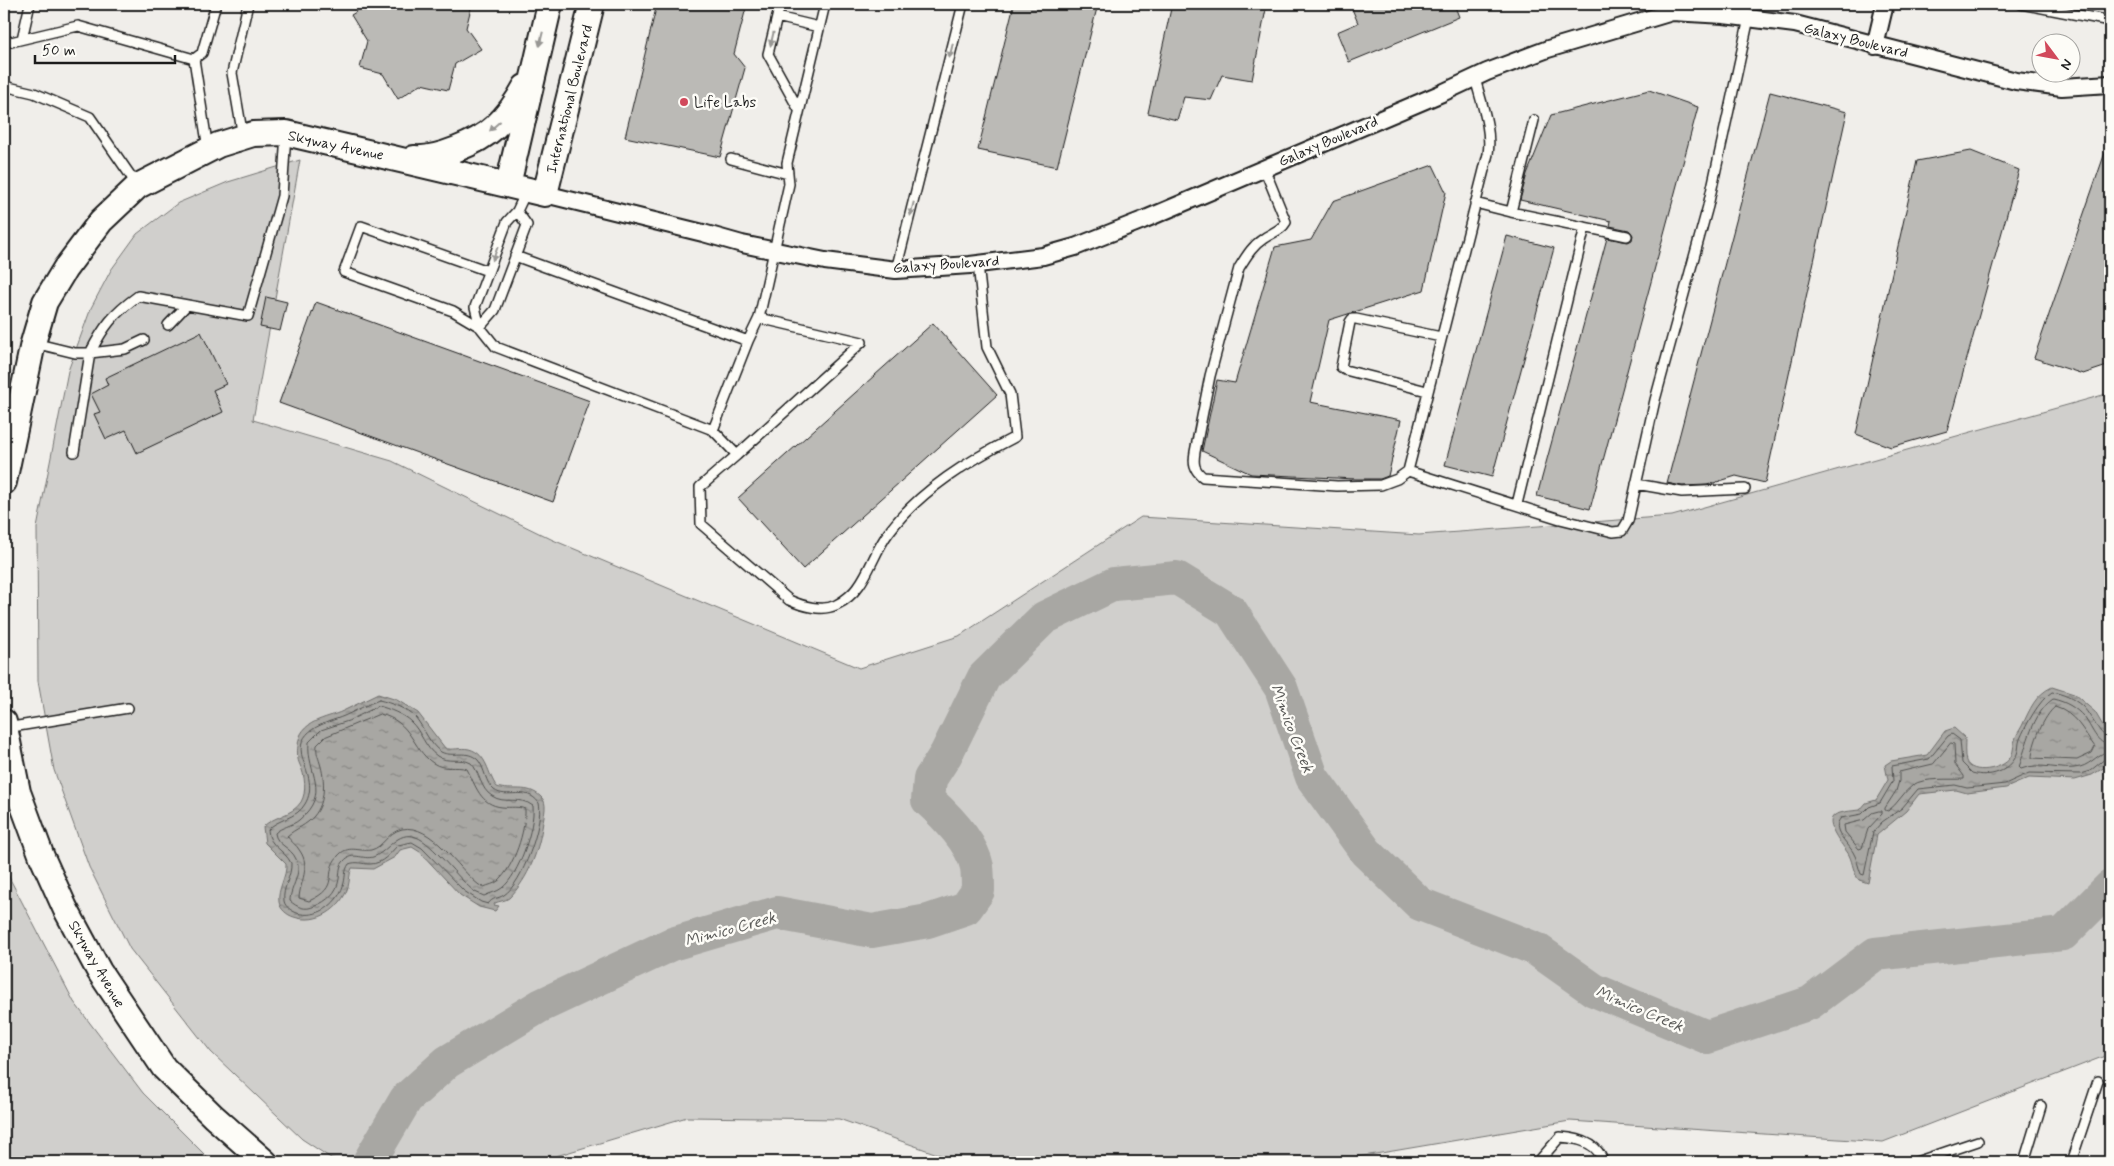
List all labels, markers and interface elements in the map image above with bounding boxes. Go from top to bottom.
street label: Galaxy Boulevard [1802,18,1910,64]
street label: International Boulevard [542,23,598,176]
one-way arrow [537,31,545,46]
scale bar [35,32,175,64]
one-way arrow [768,32,776,47]
north arrow [2032,32,2082,82]
text: 50 m [42,41,76,61]
one-way arrow [947,44,955,59]
text: N [2056,56,2076,73]
place label: Life Labs [694,93,756,113]
marker: Life Labs [678,96,690,108]
street label: Galaxy Boulevard [1275,112,1381,172]
one-way arrow [488,120,501,131]
street label: Skyway Avenue [286,126,386,166]
one-way arrow [908,201,916,216]
one-way arrow [491,247,499,262]
street label: Galaxy Boulevard [892,251,1000,279]
water label: Mimico Creek [1265,681,1318,776]
water label: Mimico Creek [683,907,778,952]
street label: Skyway Avenue [63,917,129,1012]
water label: Mimico Creek [1592,981,1687,1037]

